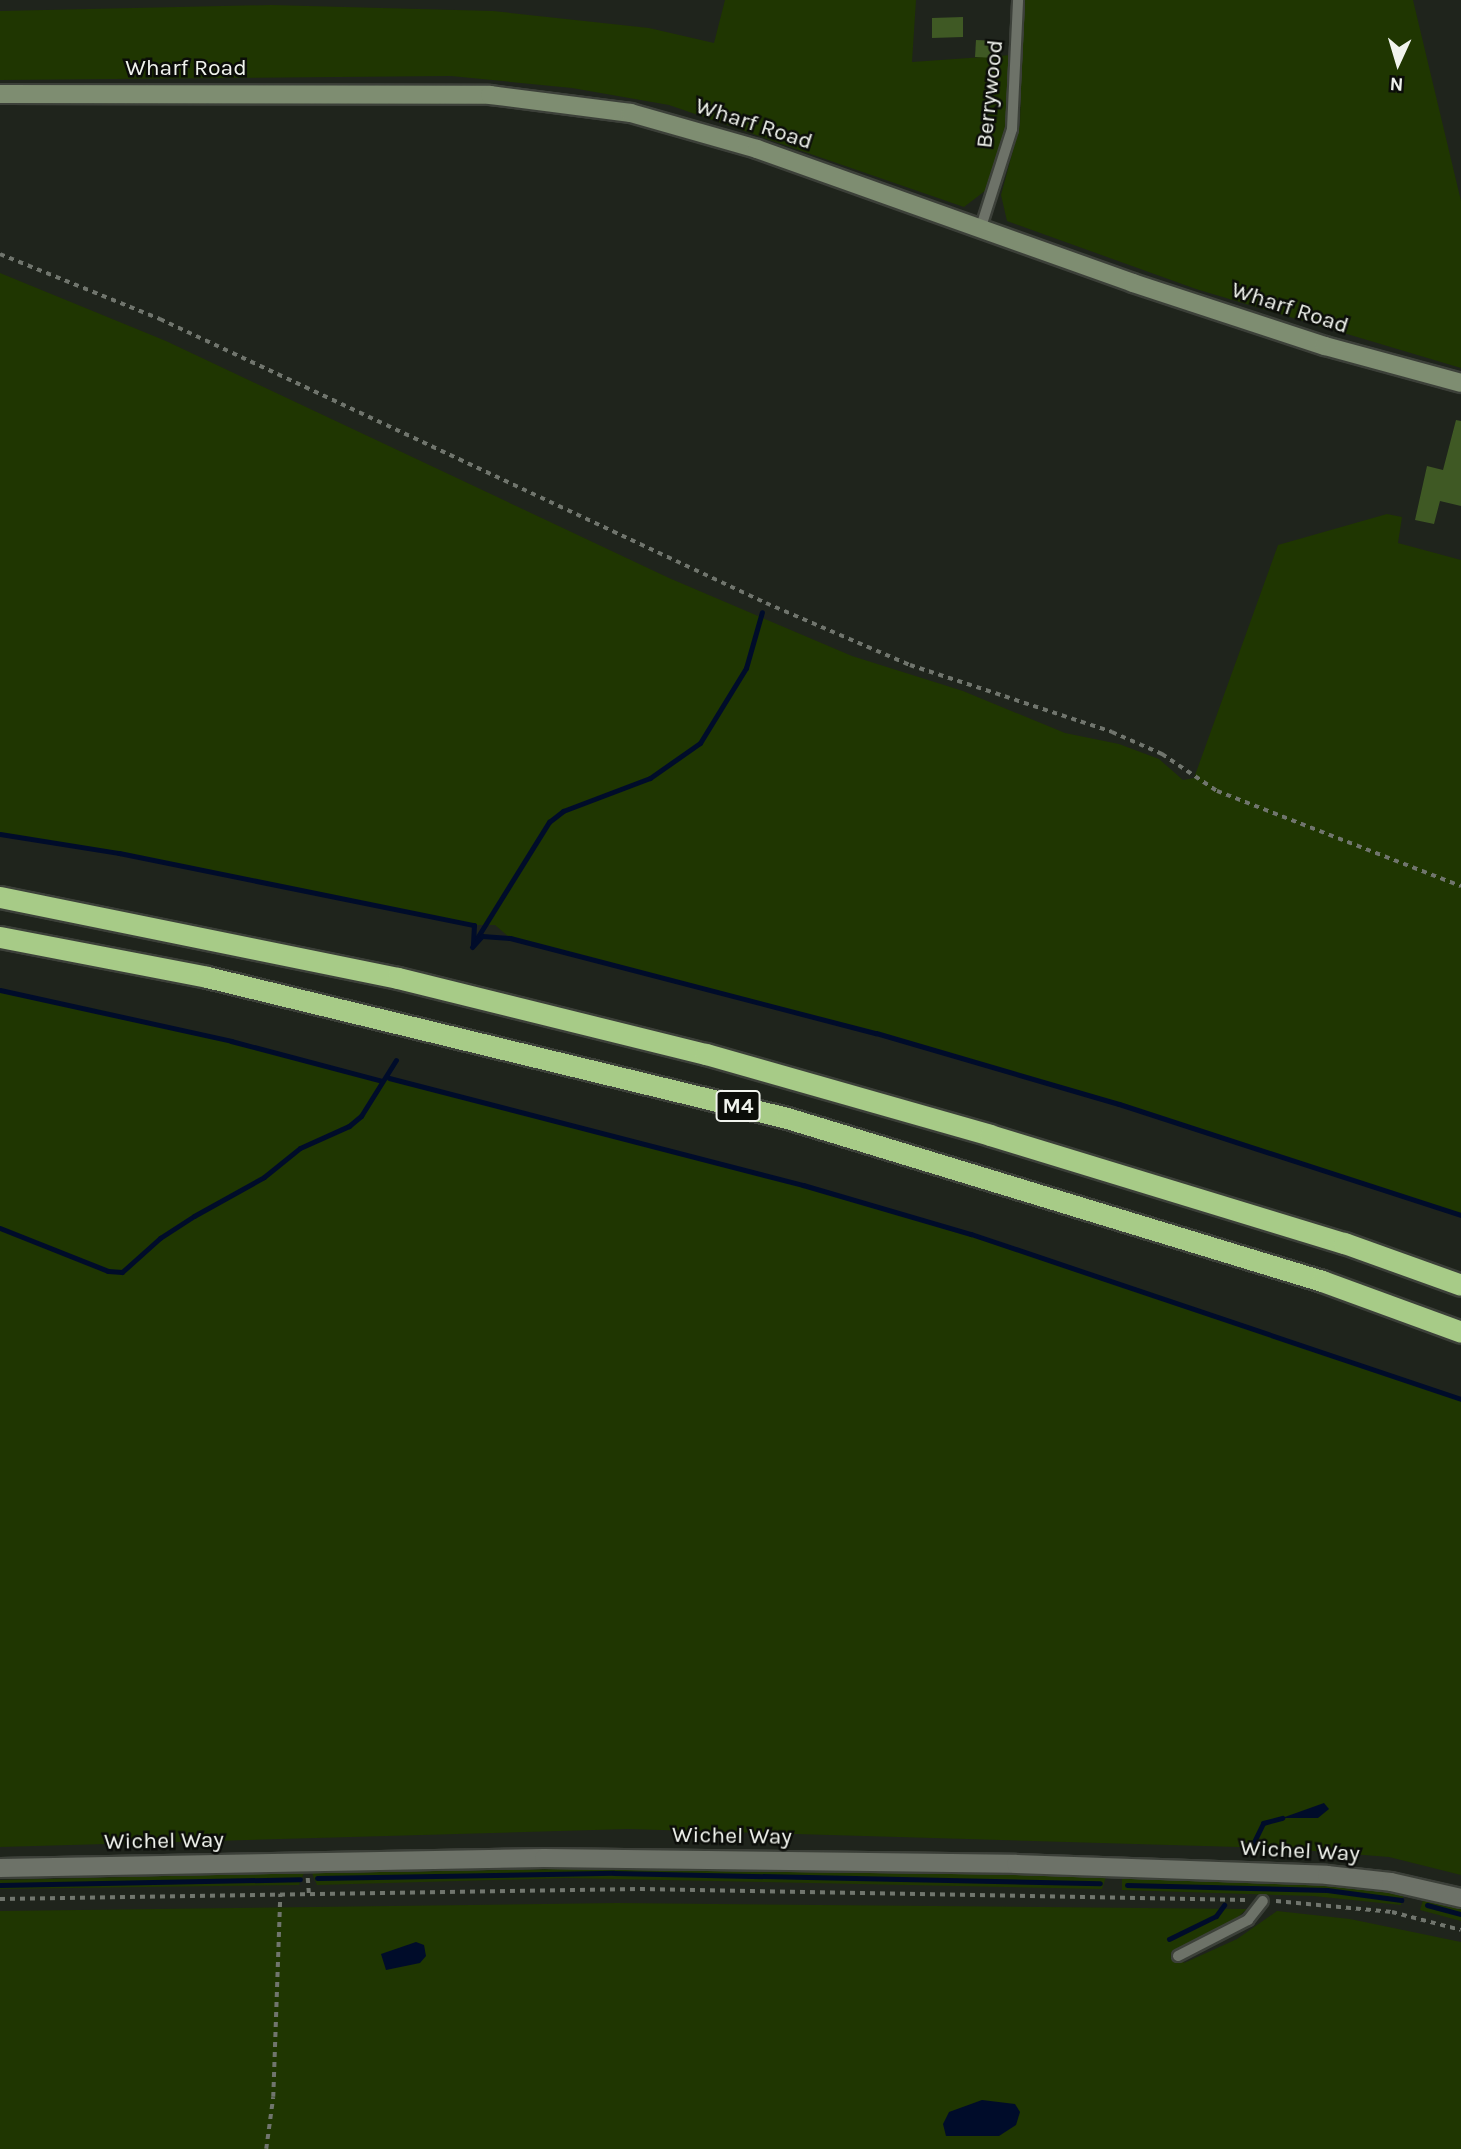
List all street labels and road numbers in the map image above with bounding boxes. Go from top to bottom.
street label: Berrywood [971,38,1009,150]
street label: Wharf Road [125,54,247,82]
street label: Wharf Road [692,92,816,156]
street label: Wharf Road [1228,276,1352,340]
road number: M4 [715,1088,761,1124]
street label: Wichel Way [672,1821,792,1851]
street label: Wichel Way [104,1826,224,1856]
street label: Wichel Way [1239,1834,1361,1868]

